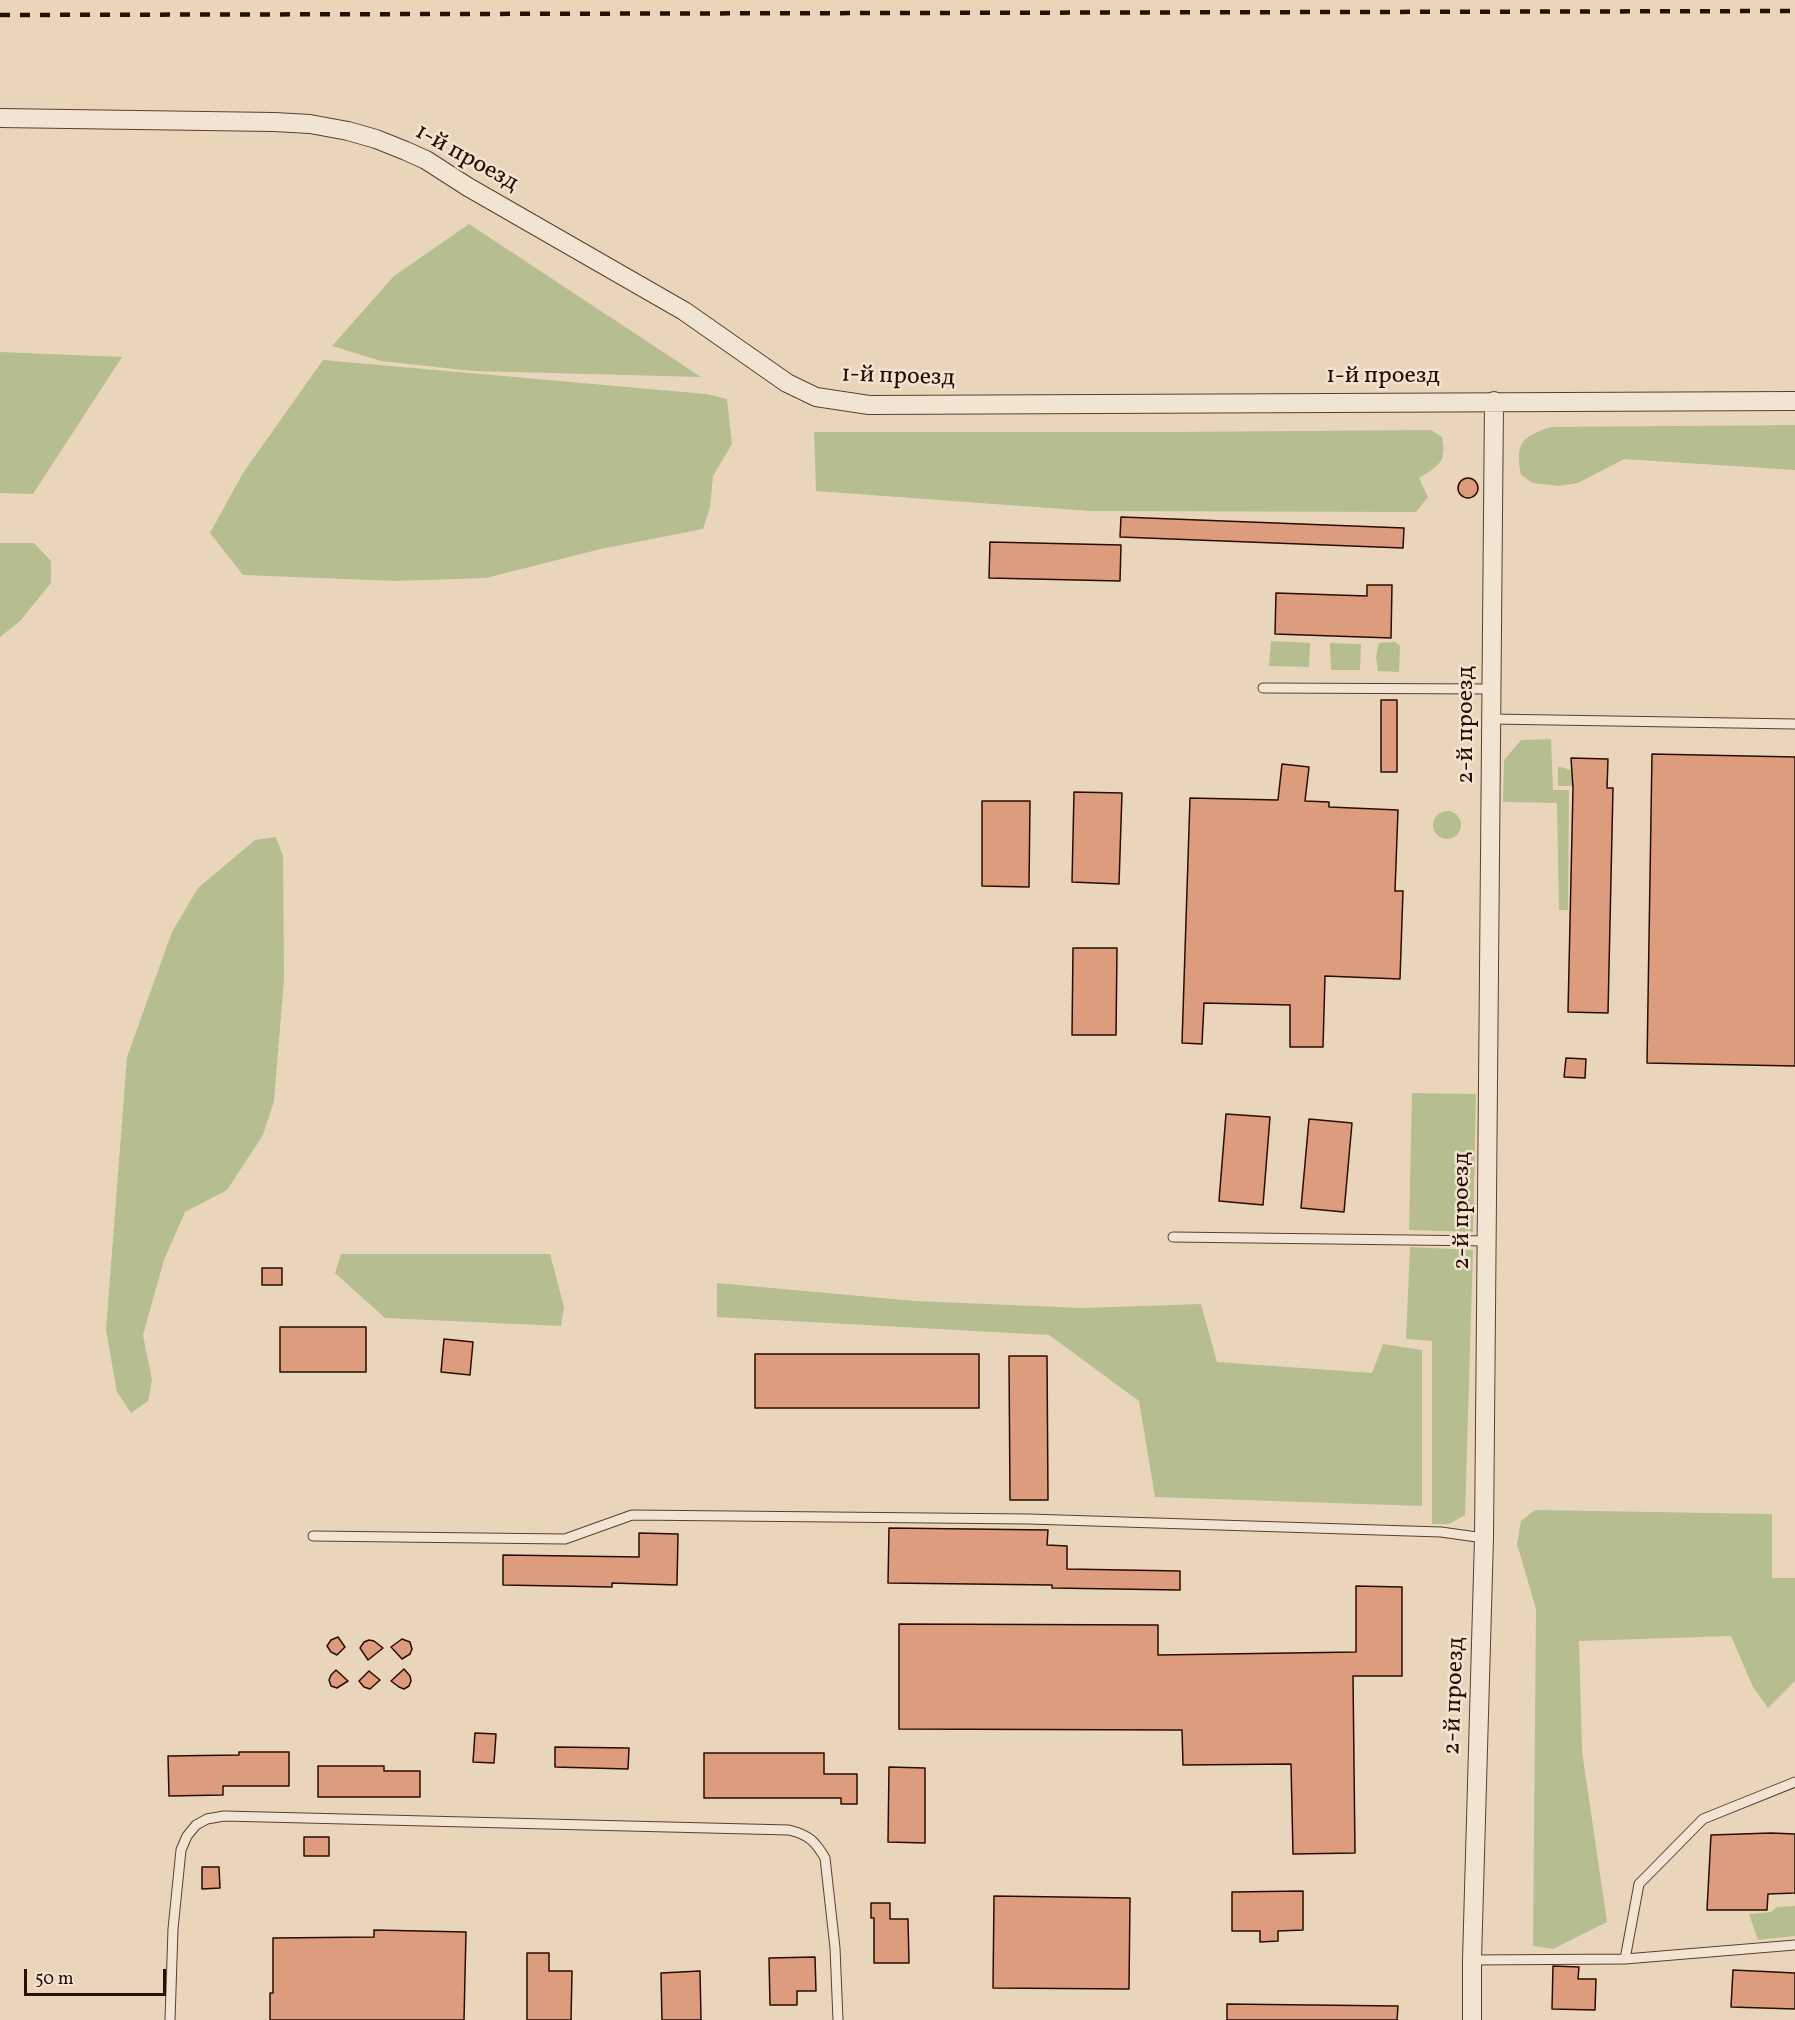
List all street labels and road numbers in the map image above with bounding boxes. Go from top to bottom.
street label: 1-й проезд [409,119,523,199]
street label: 1-й проезд [841,362,955,394]
street label: 1-й проезд [1326,364,1440,392]
street label: 2-й проезд [1454,666,1482,784]
street label: 2-й проезд [1450,1152,1478,1270]
street label: 2-й проезд [1440,1636,1472,1756]

